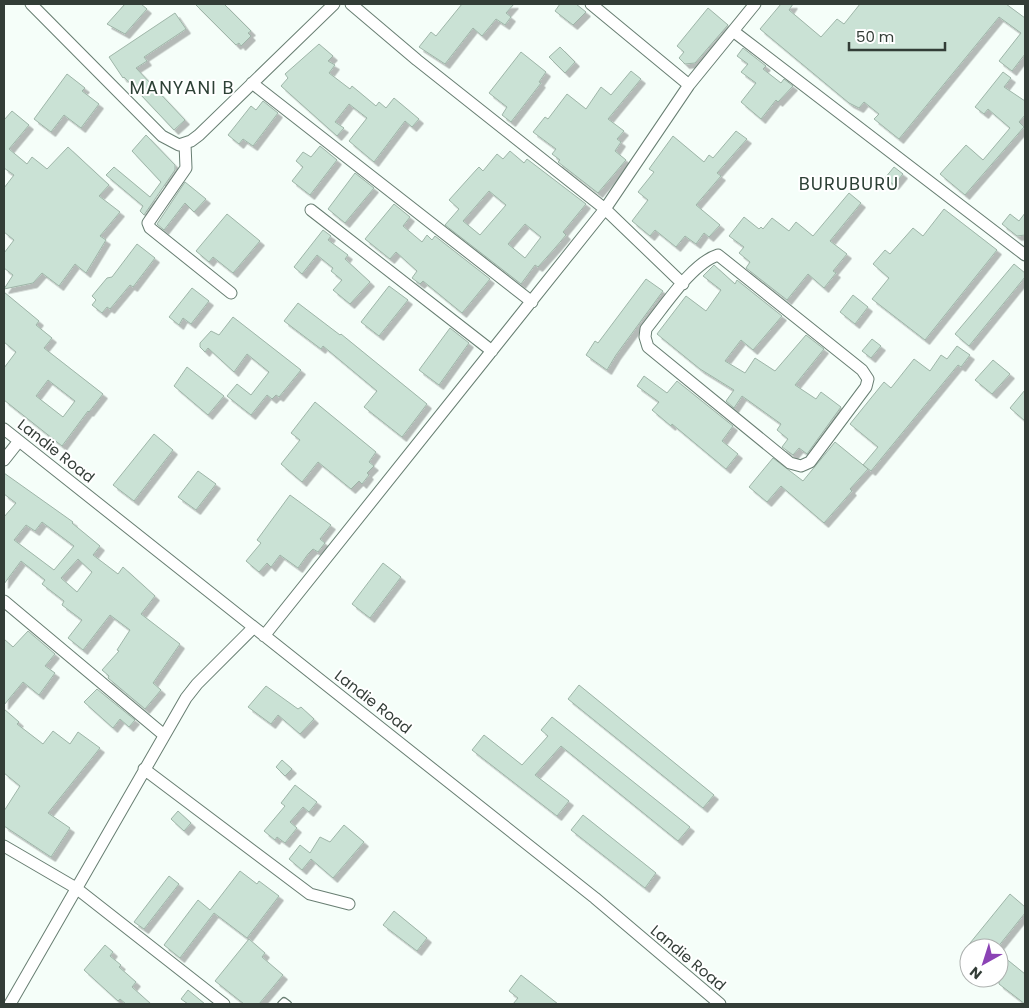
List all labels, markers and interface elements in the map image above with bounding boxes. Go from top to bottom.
scale bar [849,20,945,52]
text: 50 m [856,26,894,47]
district label: MANYANI B [130,75,234,100]
district label: BURUBURU [799,171,899,196]
street label: Landie Road [13,414,99,487]
street label: Landie Road [330,665,416,738]
street label: Landie Road [646,920,730,995]
north arrow [959,938,1009,988]
text: N [965,962,986,984]

